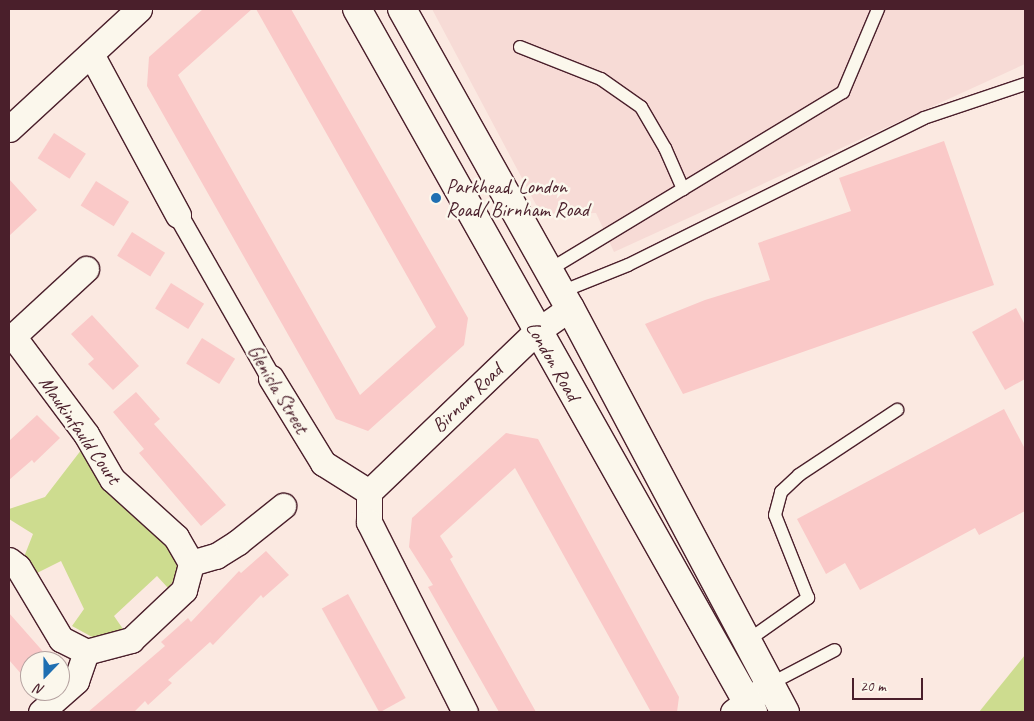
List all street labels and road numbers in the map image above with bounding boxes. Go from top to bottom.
street label: London Road [521,317,585,405]
street label: Glenisla Street [242,340,314,438]
street label: Birnam Road [427,359,507,437]
street label: Maukinfauld Court [34,371,126,489]

